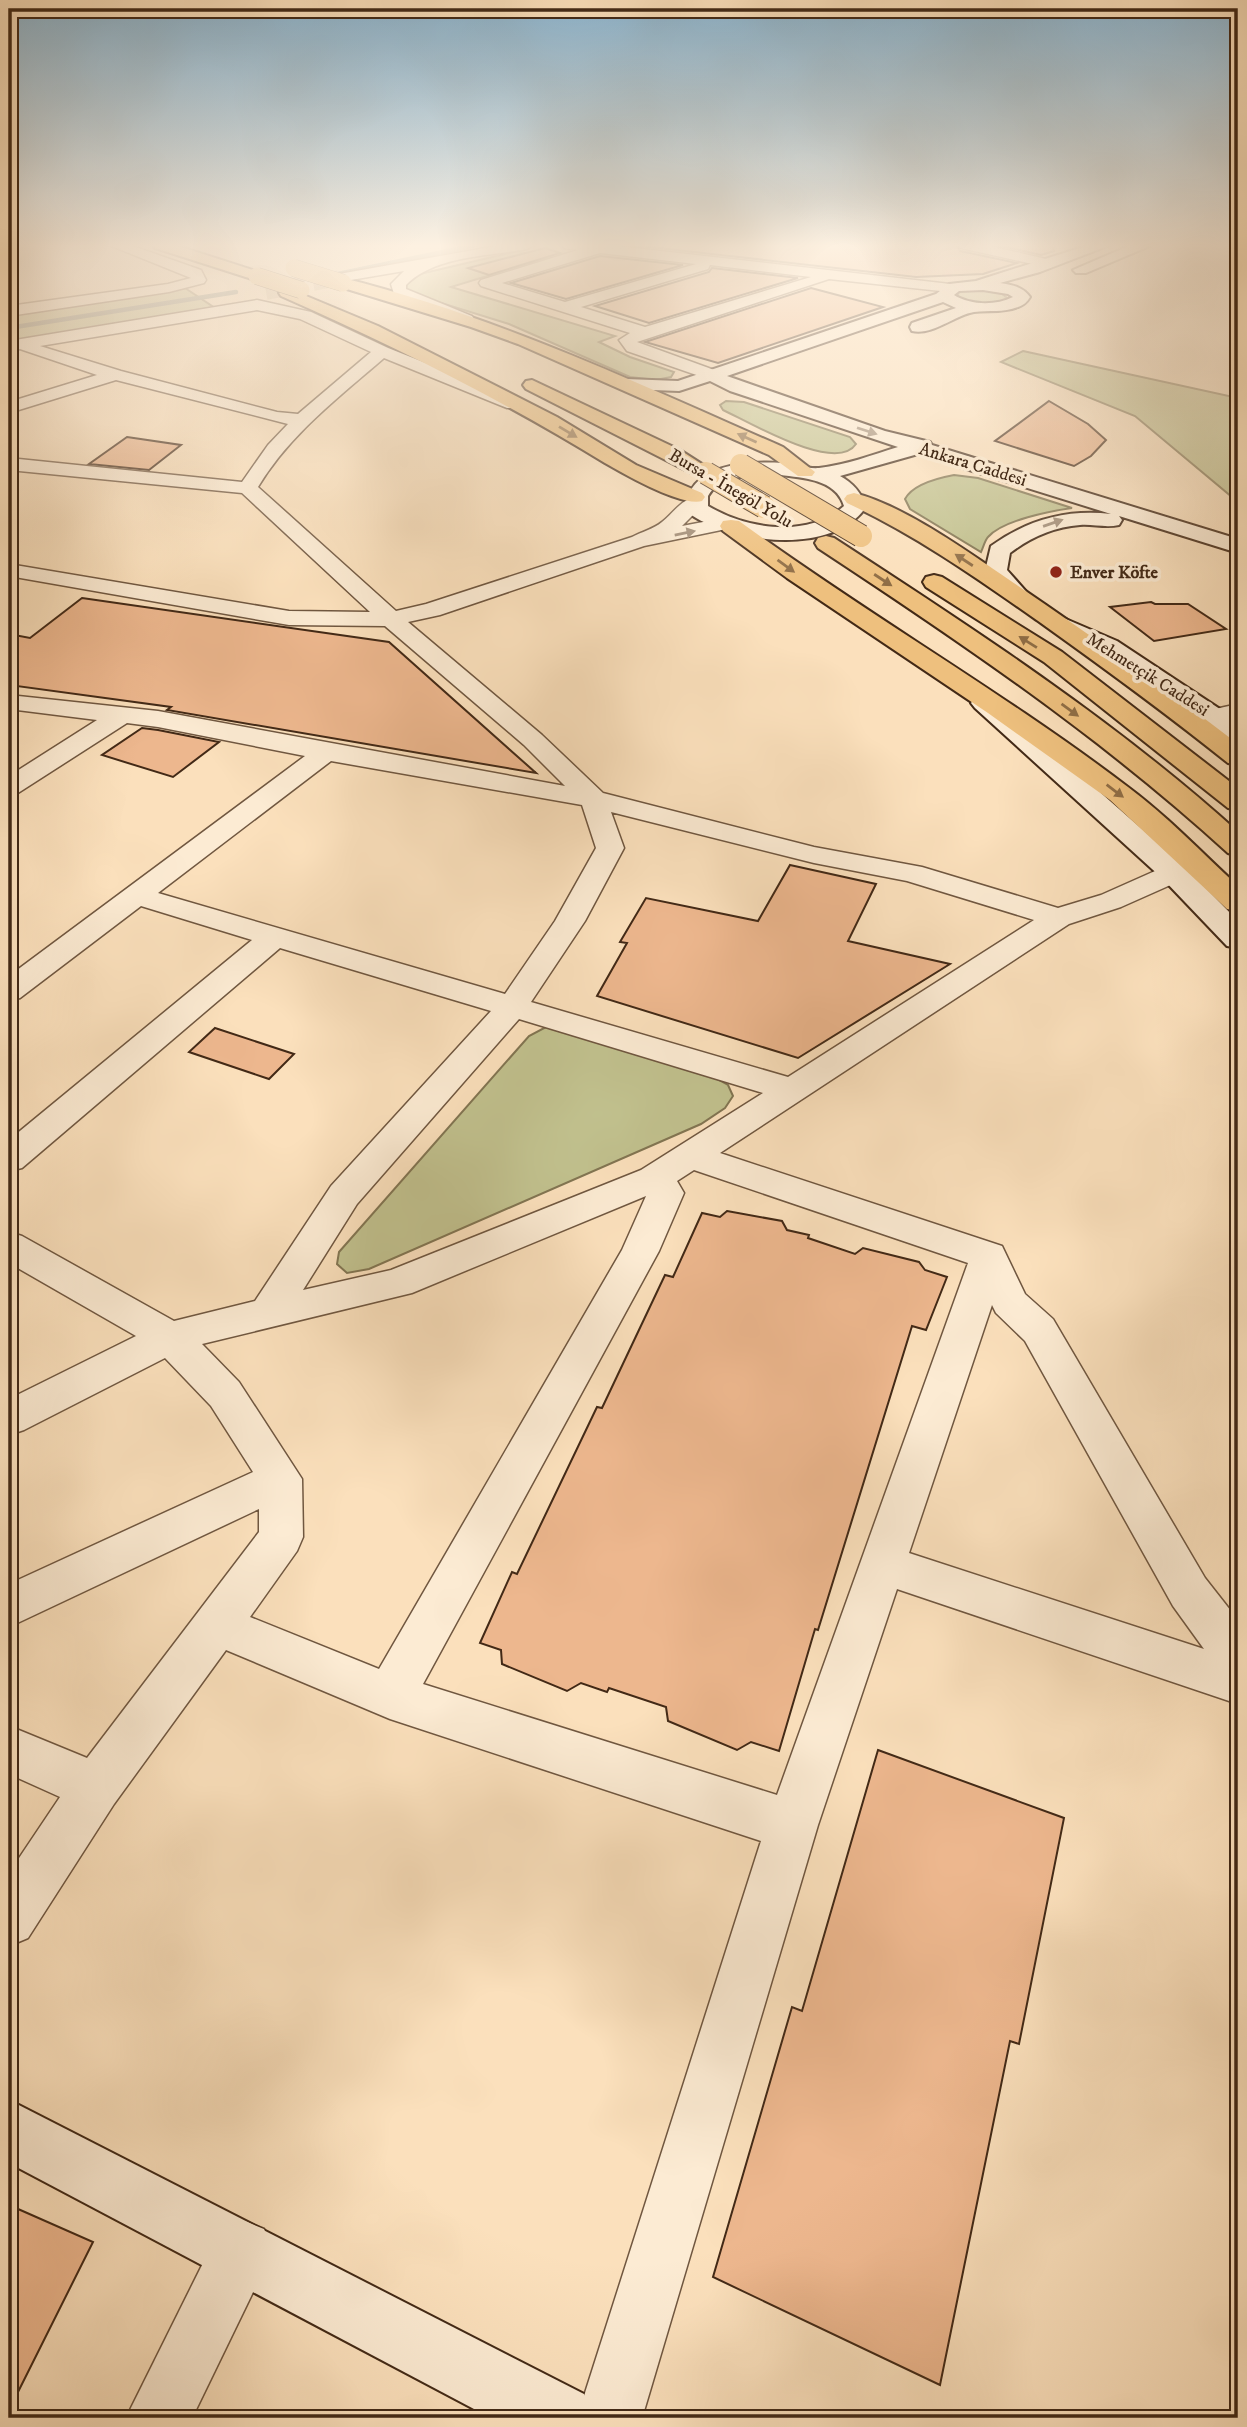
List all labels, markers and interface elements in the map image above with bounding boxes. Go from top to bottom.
one-way arrow [558,425,577,438]
one-way arrow [857,427,878,437]
one-way arrow [737,432,757,444]
street label: Ankara Caddesi [916,438,1029,492]
street label: Bursa - İnegöl Yolu [665,444,797,533]
one-way arrow [1043,517,1064,528]
one-way arrow [674,527,696,538]
one-way arrow [955,554,974,567]
one-way arrow [777,559,795,573]
place label: Enver Köfte [1070,562,1159,584]
marker: Enver Köfte [1048,564,1064,580]
one-way arrow [873,574,893,587]
street label: Mehmetçik Caddesi [1082,628,1213,721]
one-way arrow [1019,635,1038,648]
one-way arrow [1061,702,1079,716]
one-way arrow [1106,784,1124,798]

